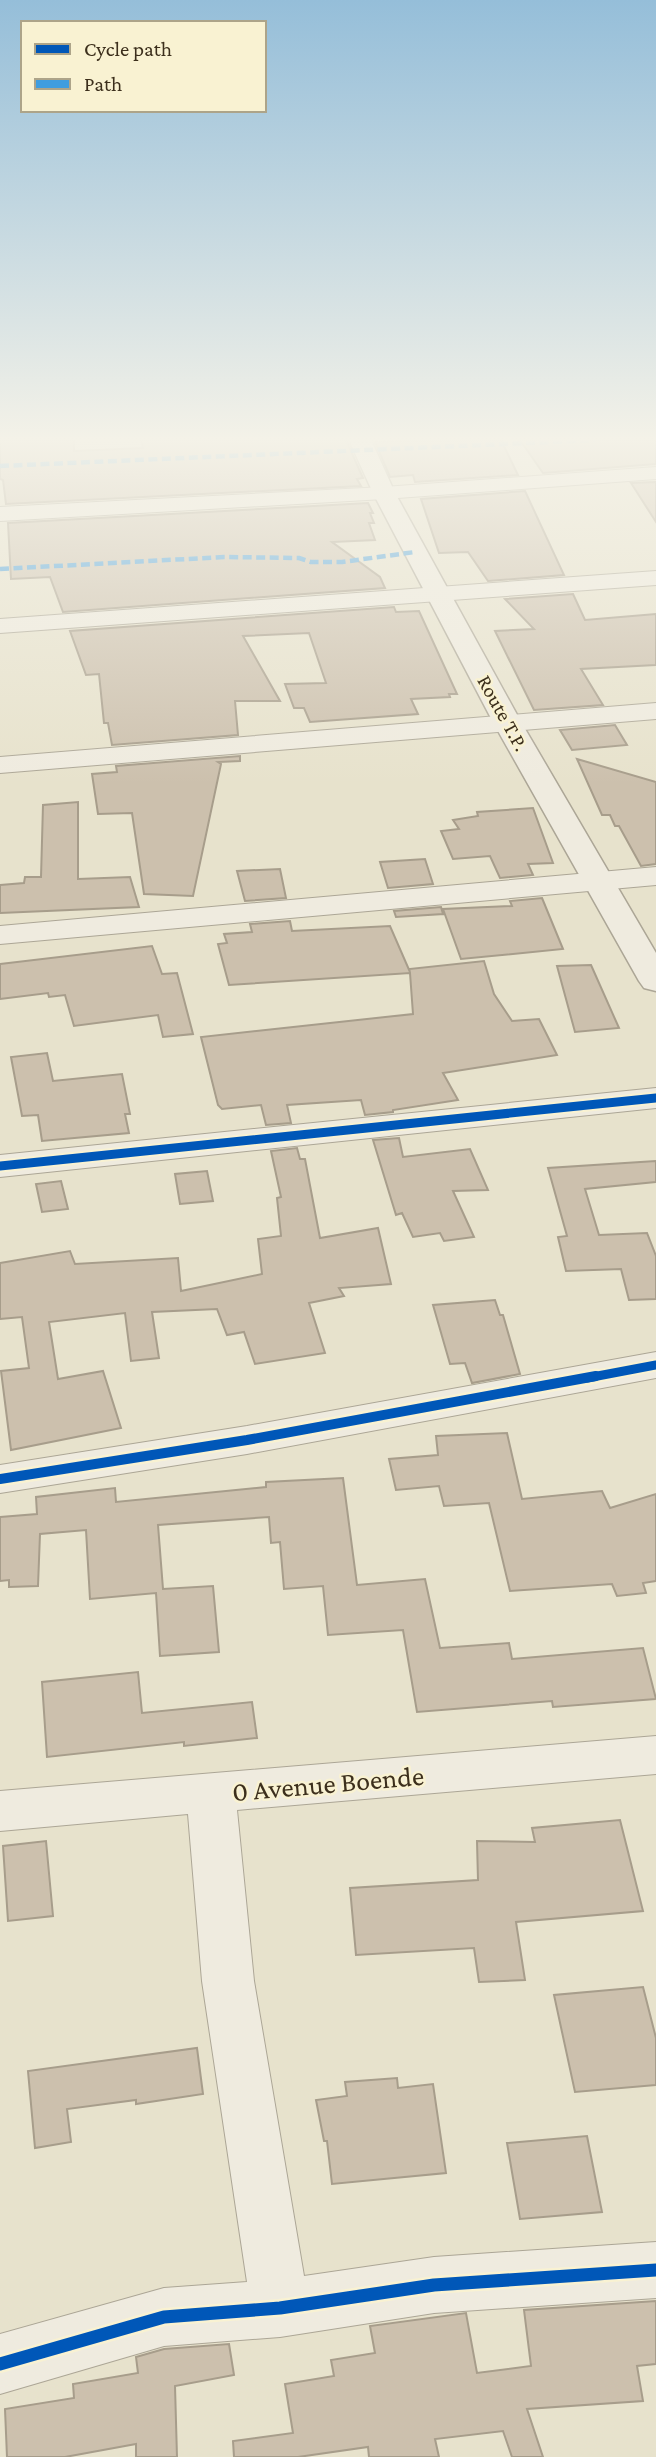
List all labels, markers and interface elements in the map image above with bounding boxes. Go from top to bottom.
legend [21,21,266,112]
text: Cycle path [84,37,172,61]
text: Path [84,72,122,96]
street label: Route T.P. [472,671,534,755]
street label: 0 Avenue Boende [231,1760,425,1807]

